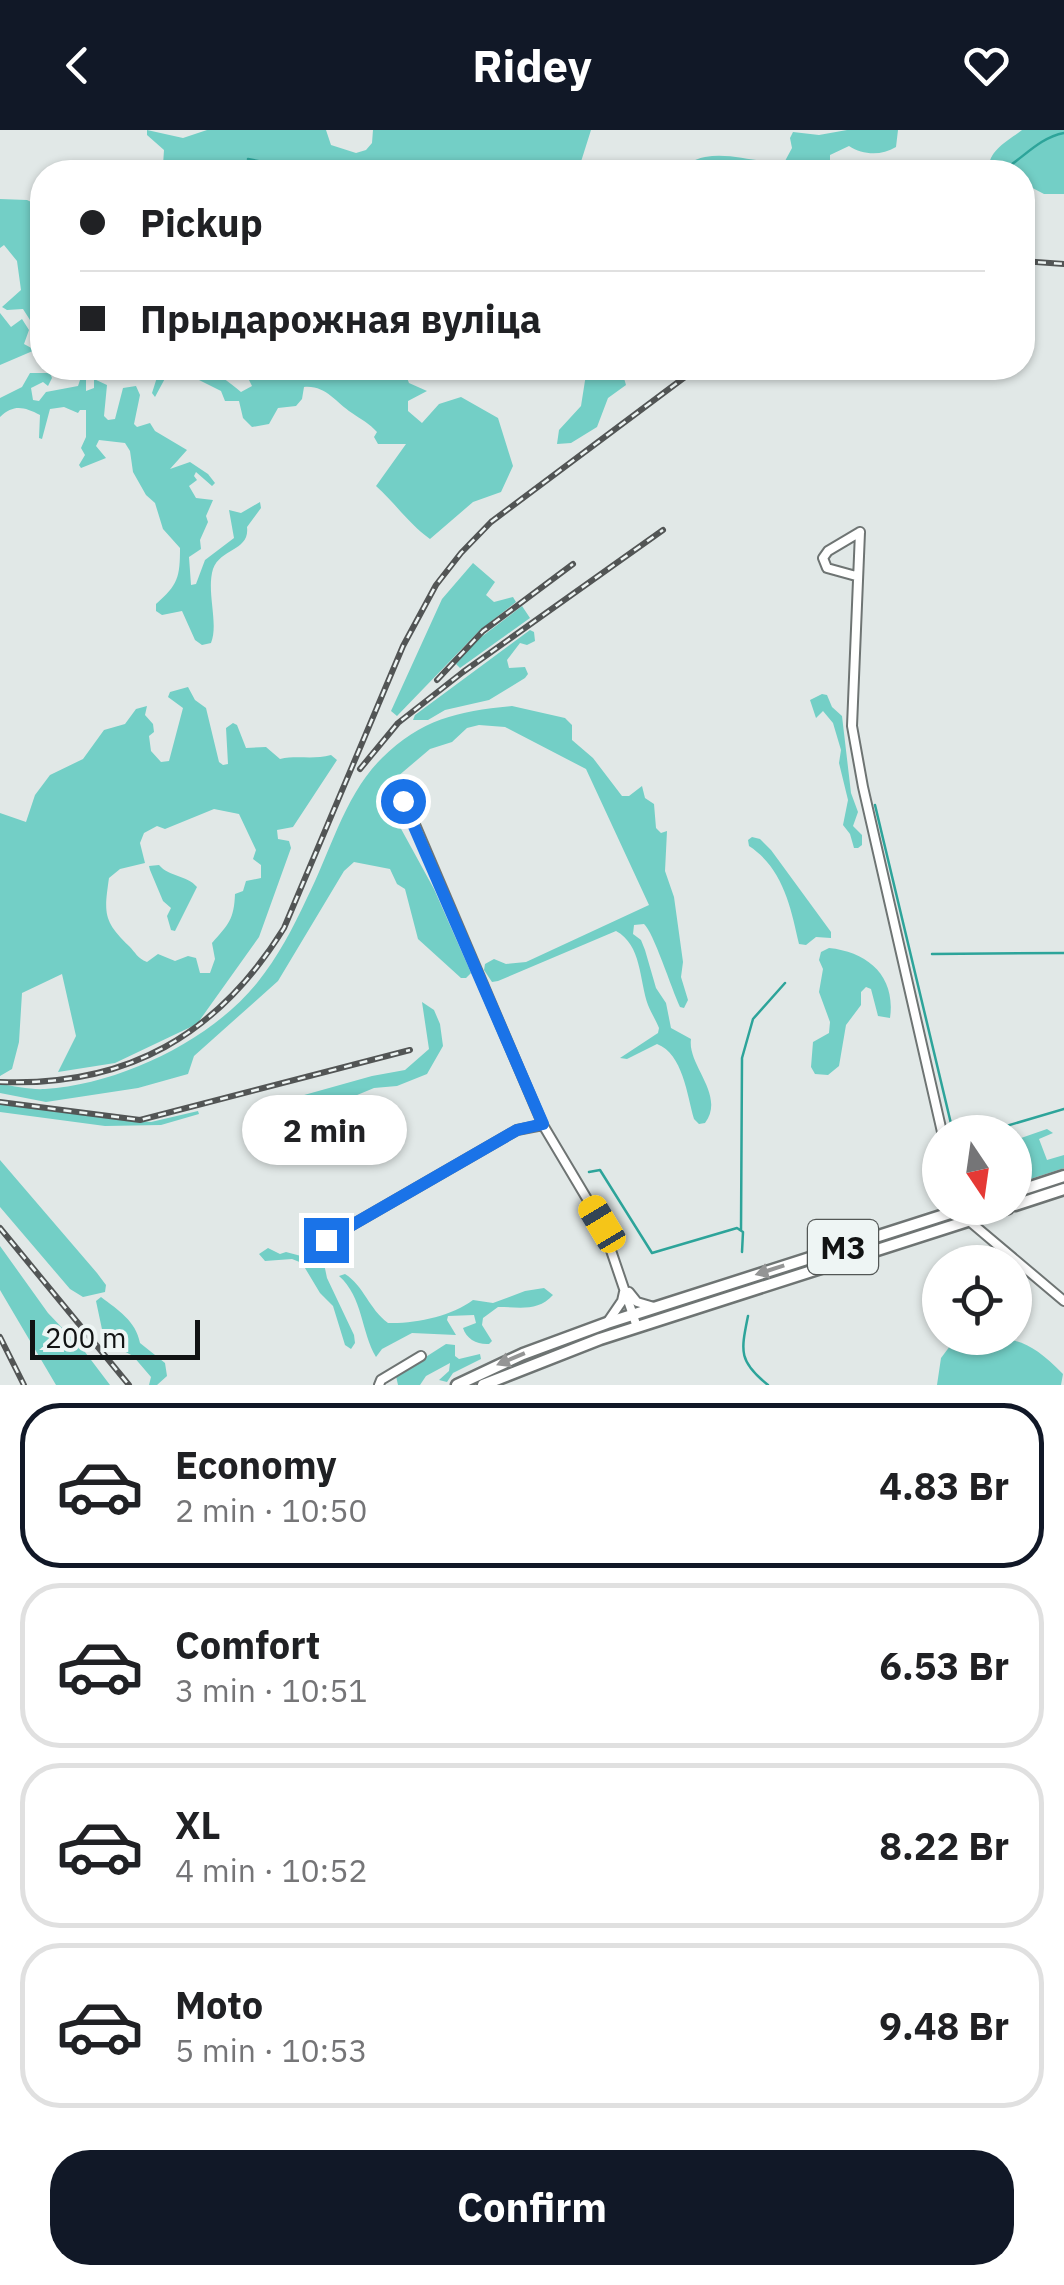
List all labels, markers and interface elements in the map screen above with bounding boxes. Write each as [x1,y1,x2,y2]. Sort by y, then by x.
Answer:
text: Ridey [472,36,592,94]
icon: back [50,38,105,93]
icon: heart [959,38,1014,93]
text: Pickup [140,198,263,247]
text: Прыдарожная вуліца [140,294,541,343]
route start [381,779,426,824]
callout: 2 min [244,1095,408,1165]
text: 2 min [283,1109,366,1151]
north arrow [922,1115,1032,1225]
map controls [922,1115,1032,1355]
car [574,1191,630,1257]
route end [304,1218,349,1263]
road number: М3 [808,1220,878,1274]
button: locate [922,1245,1032,1355]
one-way arrow [754,1263,784,1278]
scale bar [30,1315,200,1360]
text: 200 m [45,1319,126,1356]
one-way arrow [496,1351,526,1367]
text: Economy [175,1440,337,1489]
icon: car [55,1441,145,1531]
text: 4.83 Br [879,1461,1009,1510]
text: 2 min · 10:50 [175,1489,368,1531]
text: Comfort [175,1620,320,1669]
icon: car [55,1621,145,1711]
text: 6.53 Br [879,1641,1009,1690]
text: 3 min · 10:51 [175,1669,368,1711]
text: XL [175,1800,221,1849]
icon: car [55,1801,145,1891]
text: 8.22 Br [879,1821,1009,1870]
text: 4 min · 10:52 [175,1849,368,1891]
text: Moto [175,1980,263,2029]
icon: car [55,1981,145,2071]
text: 9.48 Br [879,2001,1009,2050]
text: 5 min · 10:53 [175,2029,368,2071]
button: Confirm [50,2150,1014,2265]

